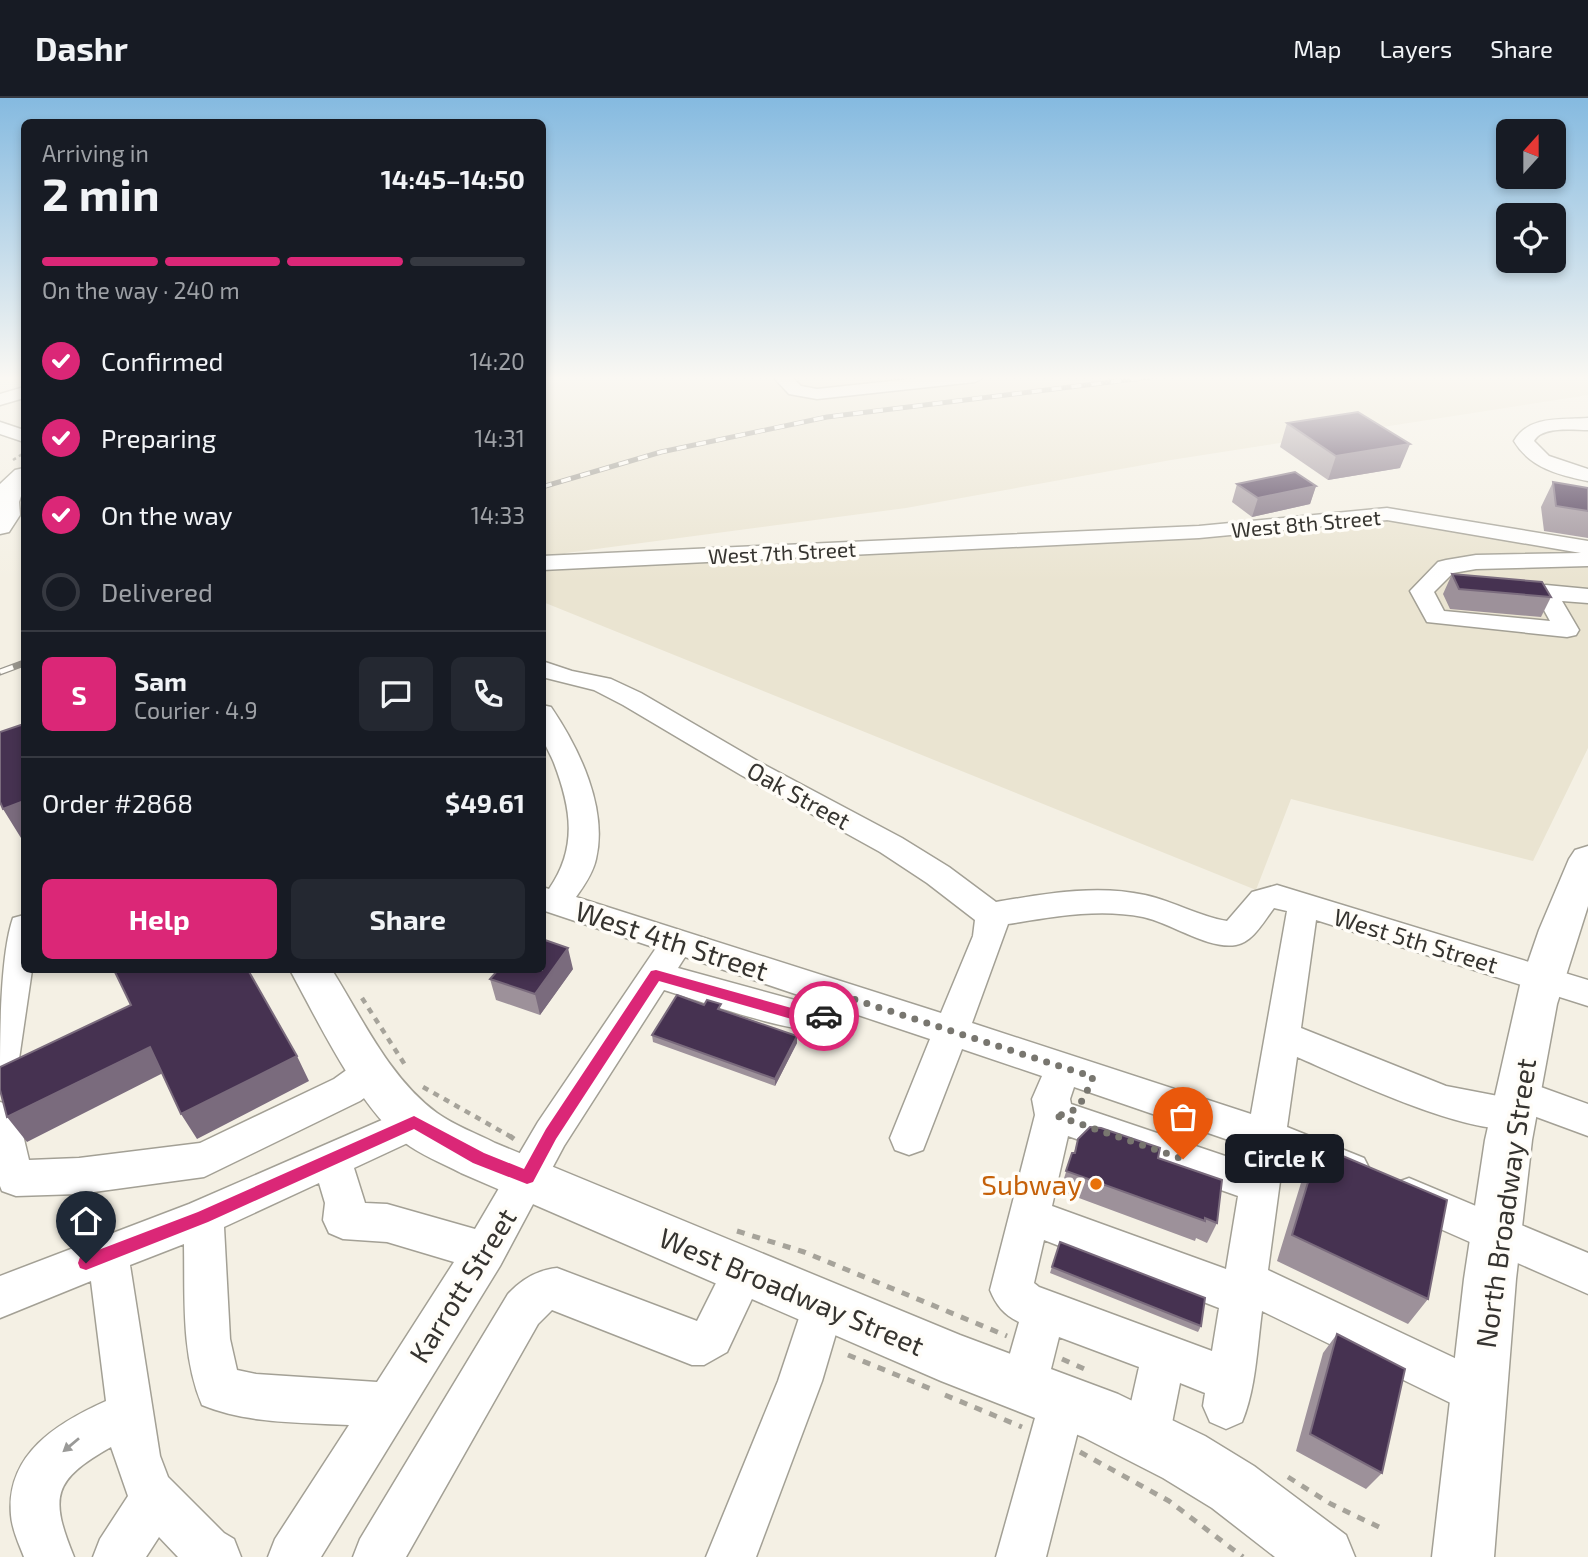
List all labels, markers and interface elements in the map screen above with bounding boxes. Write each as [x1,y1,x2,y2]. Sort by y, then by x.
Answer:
text: Dashr [35,28,128,68]
text: Map [1293,34,1341,63]
text: Layers [1379,34,1452,63]
text: Share [1490,34,1553,63]
north arrow [1496,119,1566,189]
map controls [1496,119,1566,273]
text: Arriving in [42,139,149,167]
text: 14:45–14:50 [381,163,525,194]
text: 2 min [42,165,160,220]
button: locate [1496,203,1566,273]
text: On the way · 240 m [42,276,240,304]
icon: check [42,342,80,380]
text: Confirmed [101,345,224,376]
text: 14:20 [469,347,525,375]
icon: check [42,419,80,457]
text: Preparing [101,422,216,453]
text: 14:31 [474,424,525,452]
icon: check [42,496,80,534]
text: On the way [101,499,232,530]
text: 14:33 [471,501,525,529]
street label: West 8th Street [1230,504,1382,542]
street label: West 7th Street [707,536,857,568]
text: Delivered [101,576,213,607]
button: chat [359,657,433,731]
button: phone [451,657,525,731]
text: Sam [134,665,187,696]
text: S [71,679,87,710]
text: Courier · 4.9 [134,696,258,724]
street label: Oak Street [742,755,856,835]
text: Order #2868 [42,787,193,818]
text: $49.61 [445,787,525,818]
button: Help [42,879,277,959]
button: Share [291,879,525,959]
street label: West 4th Street [571,893,773,987]
street label: West 5th Street [1331,901,1501,979]
courier [789,981,859,1051]
icon: car [805,997,843,1035]
street label: North Broadway Street [1468,1056,1542,1350]
pin [1153,1087,1213,1159]
icon: bag [1164,1098,1202,1136]
callout: Circle K [1225,1134,1344,1184]
text: Circle K [1244,1144,1325,1172]
place label: Subway [981,1167,1082,1201]
marker: Subway [1088,1176,1104,1192]
pin [56,1191,116,1263]
icon: home [67,1202,105,1240]
street label: Karrott Street [401,1202,523,1368]
street label: West Broadway Street [654,1220,930,1362]
one-way arrow [62,1437,80,1452]

